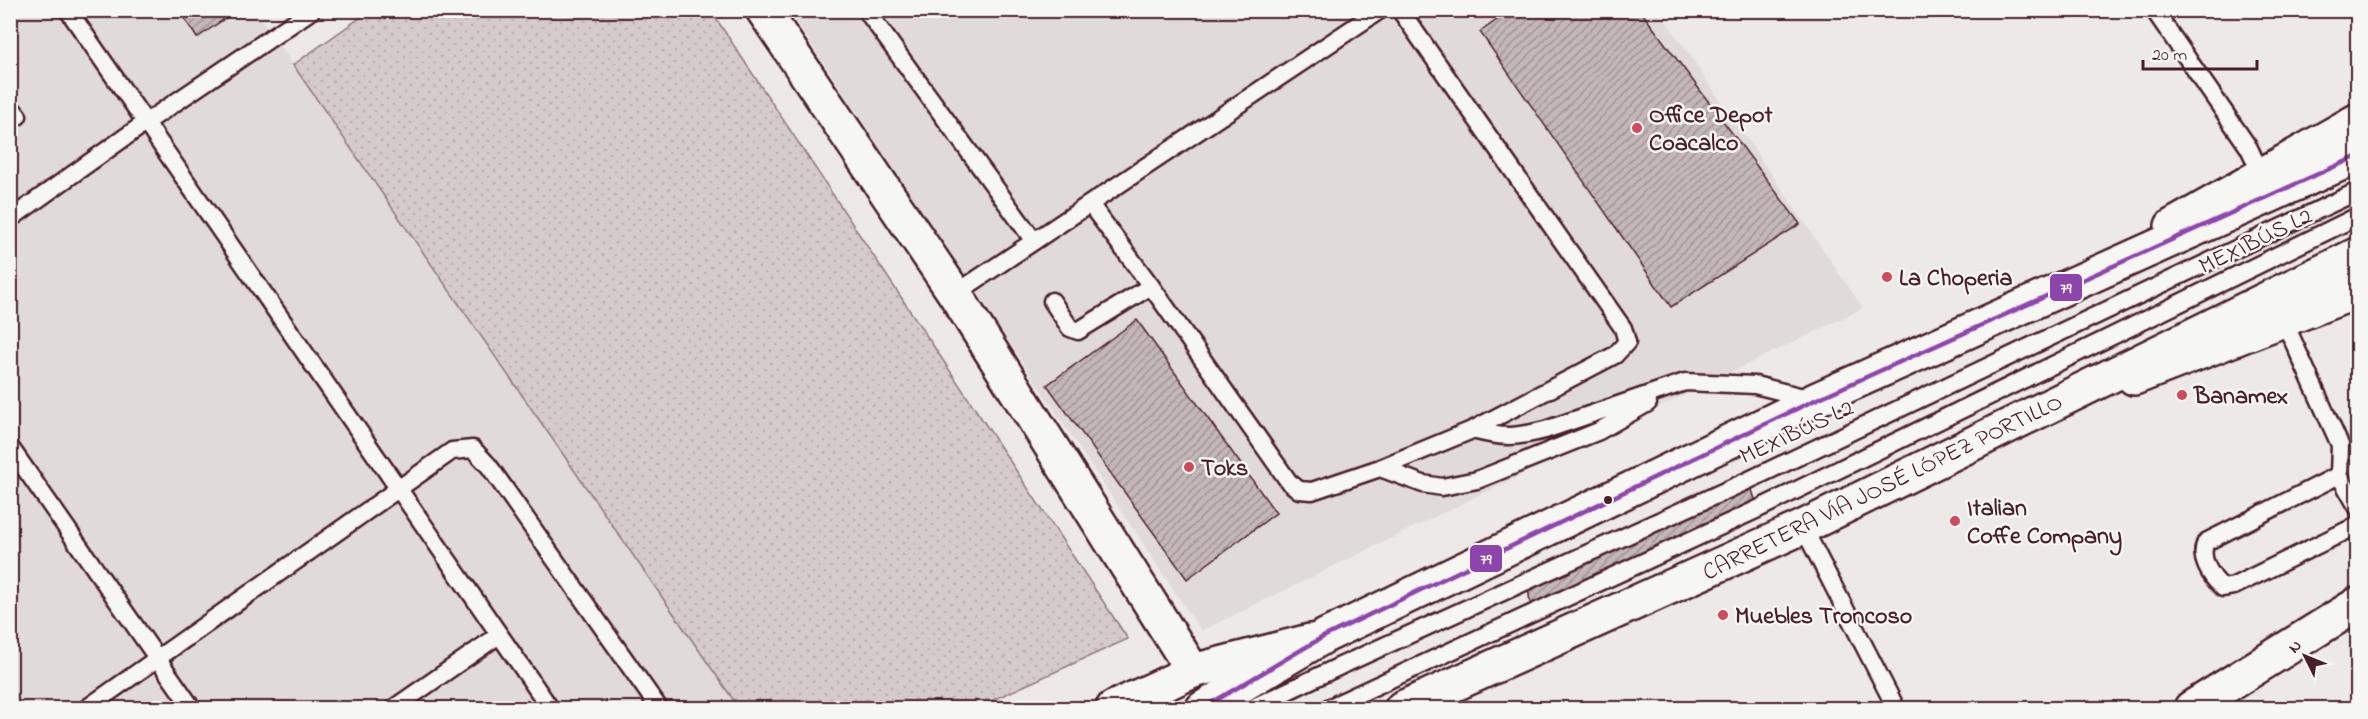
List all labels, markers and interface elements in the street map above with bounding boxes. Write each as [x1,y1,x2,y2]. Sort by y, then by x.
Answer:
scale bar [2143,33,2257,71]
text: 20 m [2152,43,2187,69]
place label: Office Depot Coacalco [1649,99,1774,162]
marker: Office Depot Coacalco [1630,121,1644,135]
street label: MEXIBÚS L2 [2194,200,2319,285]
place label: La Choperia [1899,262,2012,297]
marker: La Choperia [1880,270,1894,284]
line badge: 79 [2049,273,2083,302]
text: 79 [2060,277,2072,301]
place label: Banamex [2193,380,2288,415]
street label: CARRETERA VÍA JOSÉ LÓPEZ PORTILLO [1697,386,2069,591]
marker: Banamex [2175,388,2189,402]
street label: MEXIBÚS L2 [1734,392,1860,475]
place label: Toks [1201,452,1248,487]
marker: Toks [1182,460,1196,474]
place label: Italian Coffe Company [1967,492,2122,556]
unlabelled marker [1602,494,1614,506]
marker: Italian Coffe Company [1948,514,1962,528]
line badge: 79 [1469,544,1503,573]
text: 79 [1480,548,1492,572]
place label: Muebles Troncoso [1735,600,1912,635]
marker: Muebles Troncoso [1716,608,1730,622]
north arrow [2275,626,2335,686]
text: N [2283,635,2308,659]

